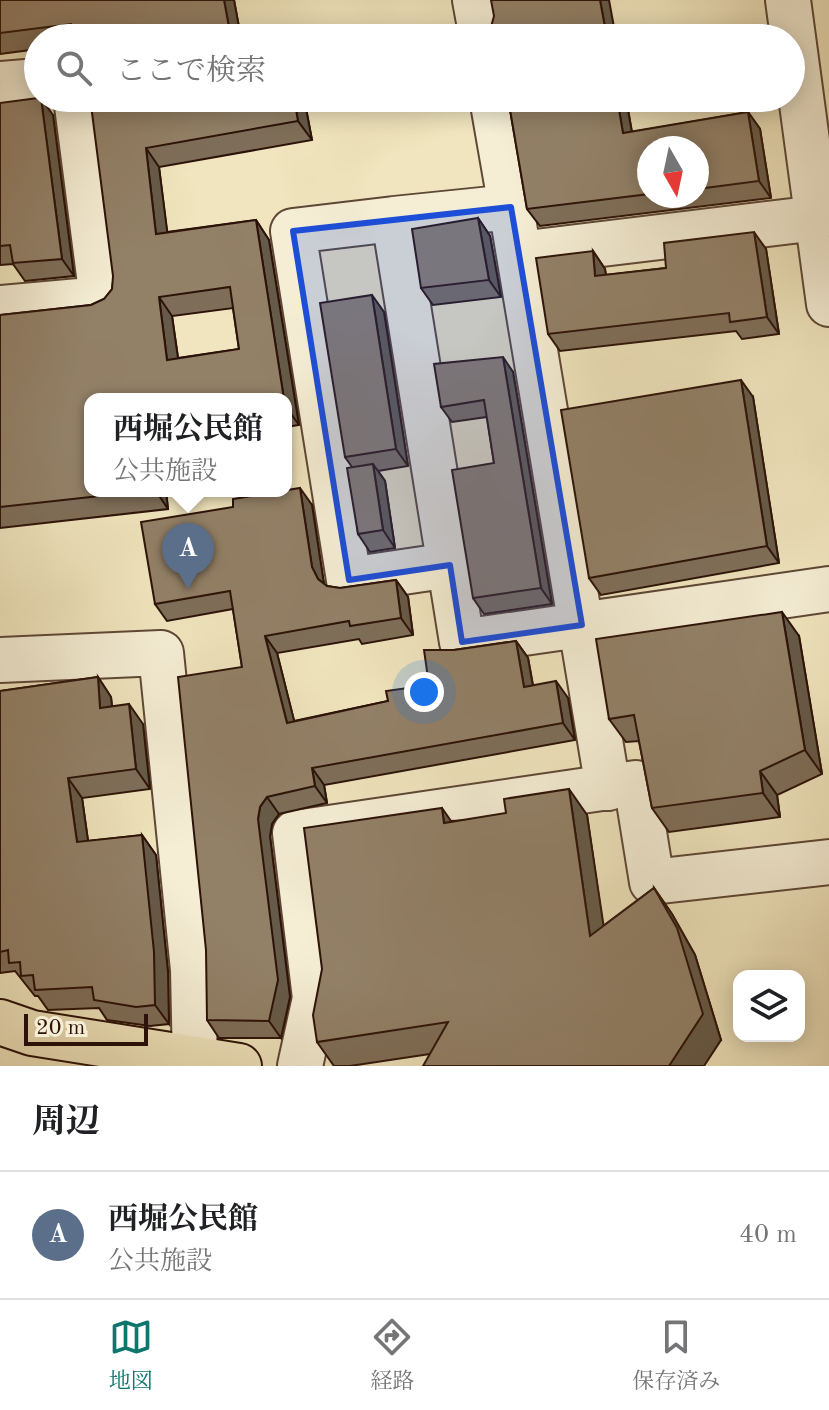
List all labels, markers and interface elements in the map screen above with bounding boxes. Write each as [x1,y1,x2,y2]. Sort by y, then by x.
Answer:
search box [24,24,805,112]
icon: search [52,46,96,90]
text: ここで検索 [116,57,266,87]
north arrow [637,136,709,208]
popup [84,393,292,497]
text: 西堀公民館 [113,415,263,445]
text: 公共施設 [113,459,217,485]
pin: A [162,523,214,589]
your location [404,672,444,712]
map controls [733,970,805,1042]
button: layers [733,970,805,1042]
scale bar [24,1010,148,1046]
text: 20 m [36,1017,85,1039]
text: 周辺 [32,1106,100,1140]
text: 西堀公民館 [108,1205,258,1235]
text: A [48,1222,68,1248]
text: 40 m [739,1222,797,1248]
text: 公共施設 [108,1249,212,1275]
tab: 地図 [109,1315,153,1396]
tab: 経路 [370,1315,414,1396]
tab: 保存済み [632,1315,720,1396]

